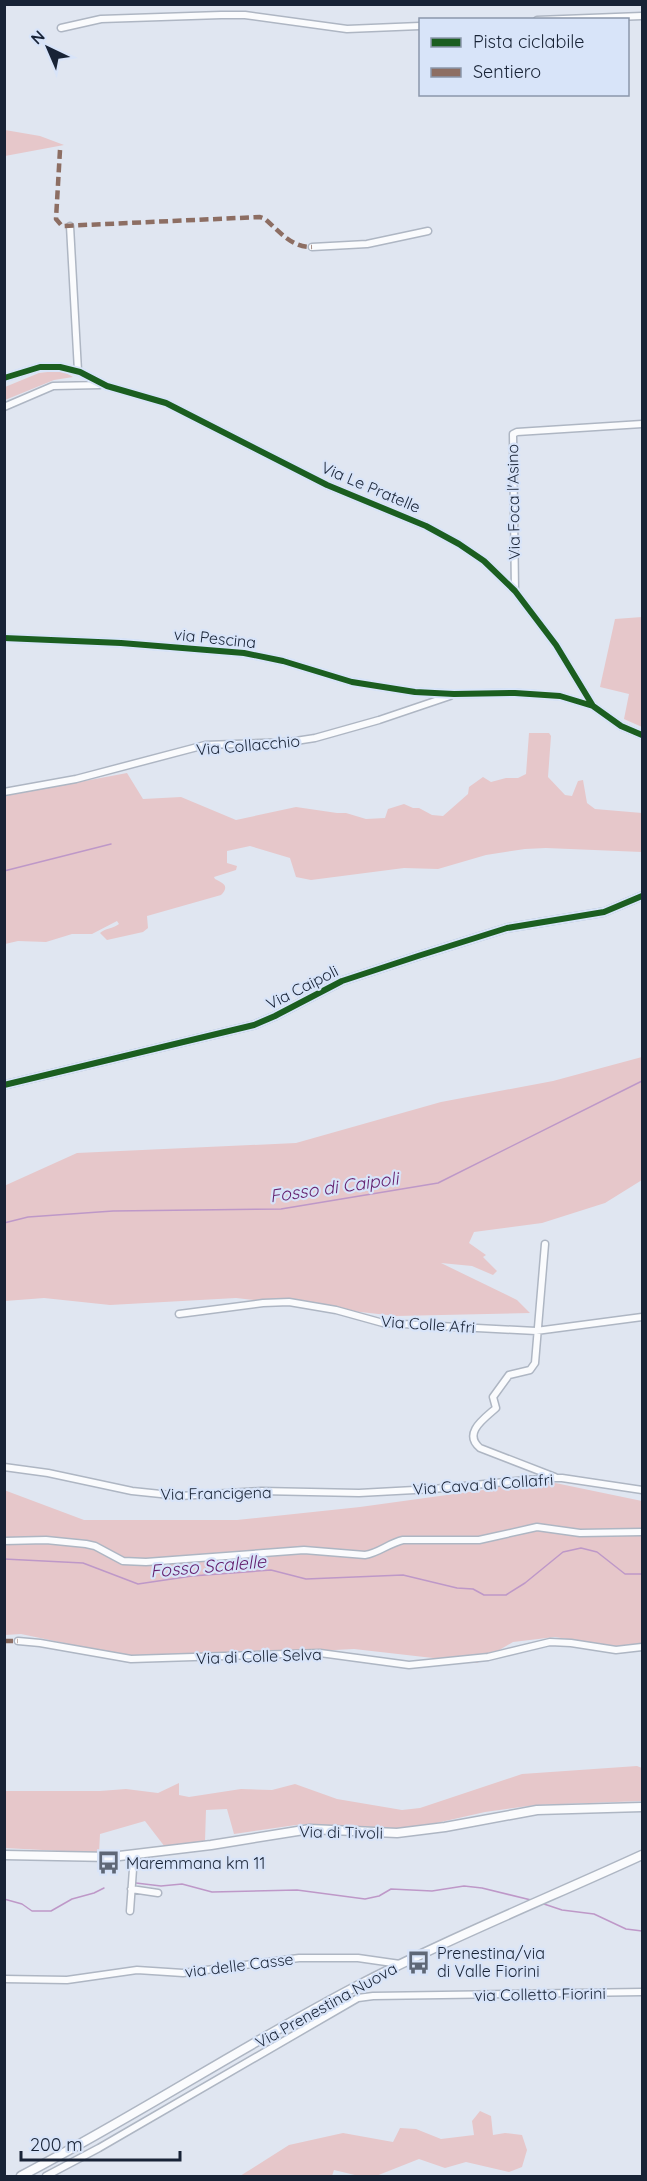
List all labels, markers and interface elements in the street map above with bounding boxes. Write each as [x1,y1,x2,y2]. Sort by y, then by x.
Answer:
north arrow [18,18,78,78]
legend [419,18,629,96]
text: N [26,26,49,48]
text: Pista ciclabile [473,30,584,53]
text: Sentiero [473,60,541,83]
street label: Via Foca l'Asino [502,444,524,560]
street label: Via Le Pratelle [318,457,424,517]
street label: via Pescina [173,624,257,652]
street label: Via Collacchio [195,731,301,759]
street label: Via Caipoli [263,960,341,1014]
water label: Fosso di Caipoli [268,1166,402,1207]
street label: Via Colle Afri [380,1311,476,1337]
street label: Via Cava di Collafri [412,1469,554,1499]
street label: Via Francigena [160,1482,272,1504]
water label: Fosso Scalelle [149,1549,268,1583]
street label: Via di Colle Selva [196,1644,322,1668]
street label: Via di Tivoli [299,1821,383,1843]
bus stop icon: Maremmana km 11 [95,1850,121,1876]
place label: Maremmana km 11 [126,1853,265,1873]
place label: Prenestina/via di Valle Fiorini [437,1943,545,1981]
street label: via delle Casse [183,1948,295,1982]
bus stop icon: Prenestina/via di Valle Fiorini [406,1949,432,1975]
street label: Via Prenestina Nuova [252,1958,400,2052]
street label: via Colletto Fiorini [474,1983,606,2005]
scale bar [21,2124,180,2162]
text: 200 m [30,2133,83,2156]

